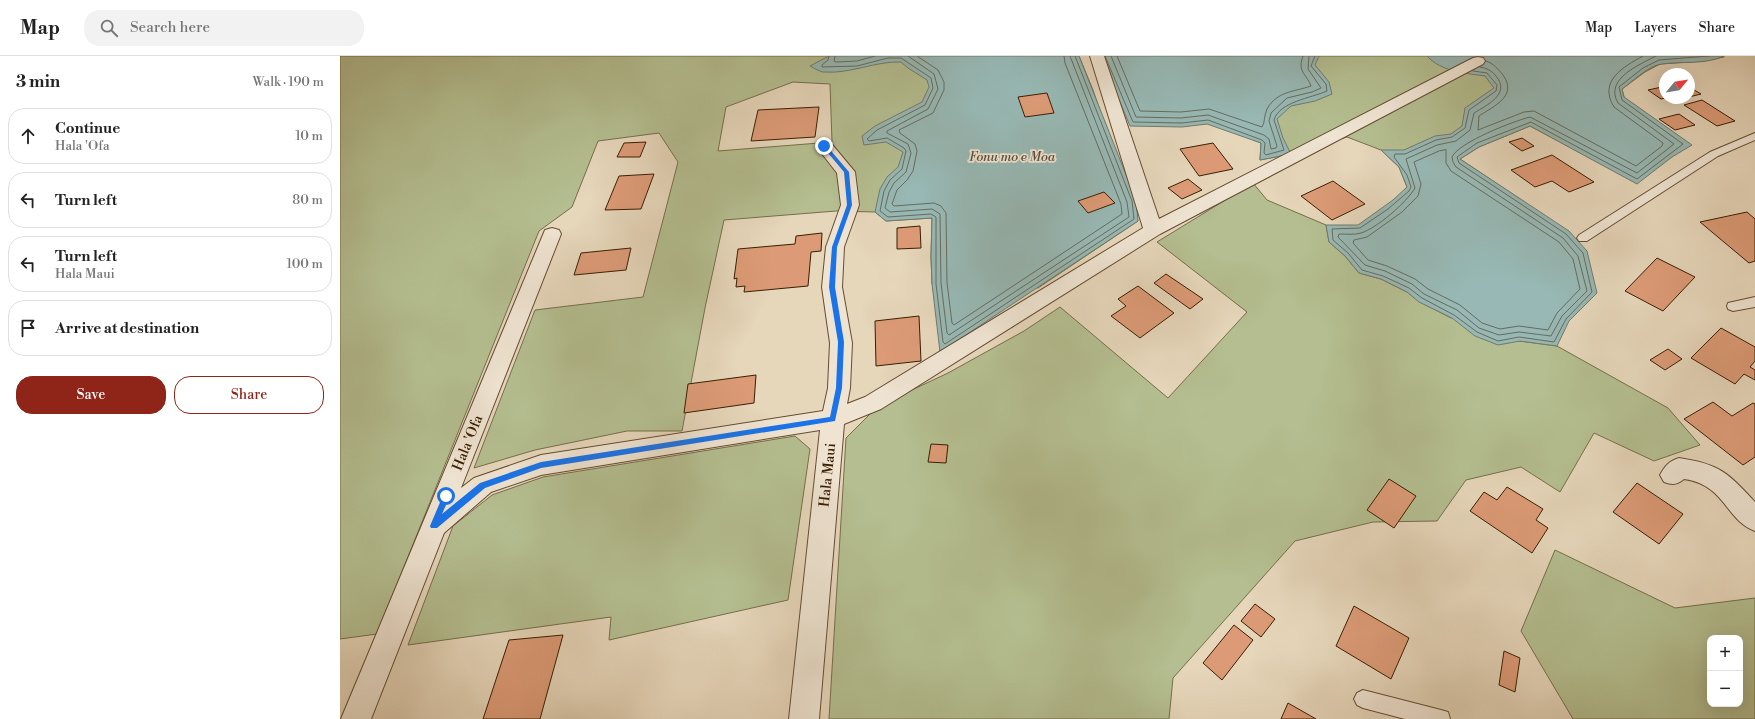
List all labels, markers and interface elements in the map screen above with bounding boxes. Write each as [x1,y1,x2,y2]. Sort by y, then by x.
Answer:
search box [84,10,364,46]
text: Map [20,16,60,40]
icon: search [98,17,120,39]
text: Search here [130,18,210,37]
text: Map [1585,19,1612,37]
text: Layers [1634,19,1677,37]
text: Share [1699,19,1735,37]
north arrow [1659,68,1695,104]
text: 3 min [16,71,60,93]
text: Walk · 190 m [253,74,324,90]
text: Continue [55,119,120,138]
icon: ahead [17,125,39,147]
text: 10 m [295,128,323,144]
route end [815,137,833,155]
text: Hala 'Ofa [55,138,109,154]
water label: Fonu mo e Moa [969,149,1056,165]
icon: left [17,189,39,211]
text: Turn left [55,191,117,210]
text: 80 m [292,192,323,208]
text: Turn left [55,247,117,266]
icon: left [17,253,39,275]
text: 100 m [287,256,323,272]
text: Hala Maui [55,266,115,282]
icon: arrive [17,317,39,339]
text: Arrive at destination [55,319,199,338]
button: Save [16,376,166,414]
button: Share [174,376,324,414]
street label: Hala 'Ofa [449,412,488,474]
street label: Hala Maui [816,442,840,508]
route start [437,487,455,505]
map controls [1707,635,1743,707]
button: + [1707,635,1743,671]
button: − [1707,671,1743,707]

